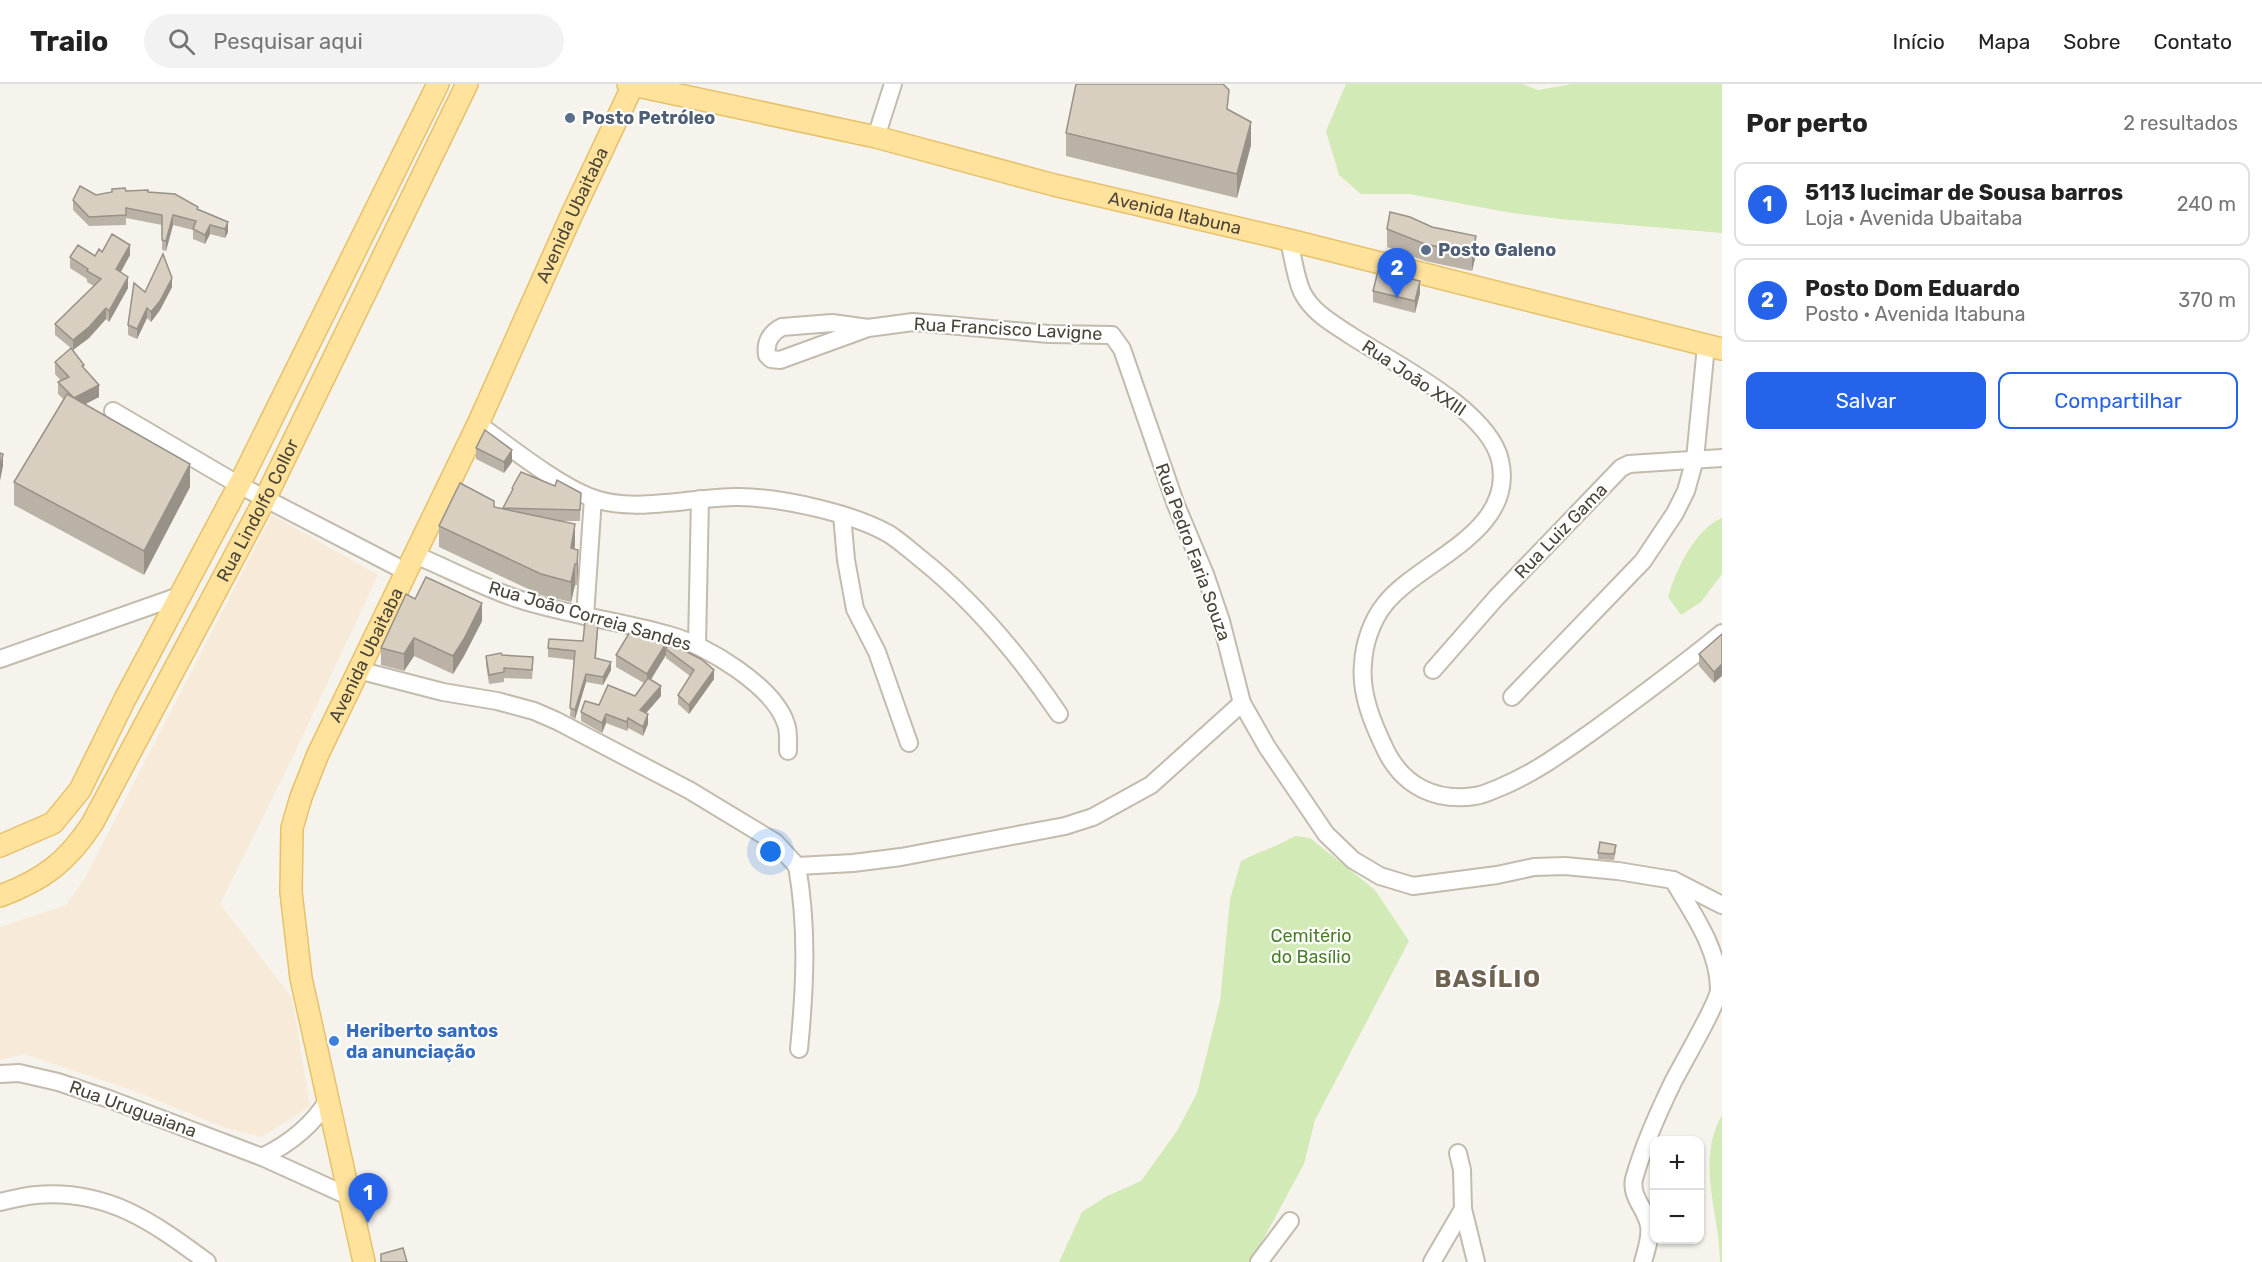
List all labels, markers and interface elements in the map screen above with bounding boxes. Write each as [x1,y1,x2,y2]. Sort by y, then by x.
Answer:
search box [144,14,564,68]
text: Trailo [30,25,108,58]
icon: search [165,25,198,58]
text: Pesquisar aqui [213,28,363,55]
text: Início [1893,29,1945,54]
text: Mapa [1978,29,2030,54]
text: Sobre [2063,29,2120,54]
text: Contato [2153,29,2232,54]
place label: Posto Petróleo [582,107,715,129]
text: Por perto [1746,108,1868,139]
marker: Posto Petróleo [563,111,577,125]
text: 2 resultados [2123,111,2238,135]
street label: Avenida Ubaitaba [532,144,613,286]
text: 5113 lucimar de Sousa barros [1805,179,2123,206]
street label: Avenida Itabuna [1106,187,1243,239]
text: 1 [1763,192,1772,216]
text: 240 m [2177,192,2236,216]
text: Loja · Avenida Ubaitaba [1805,206,2023,230]
place label: Posto Galeno [1438,239,1556,261]
marker: Posto Galeno [1419,243,1433,257]
pin: 2 [1378,248,1416,298]
text: Posto Dom Eduardo [1805,275,2020,302]
text: 2 [1761,288,1774,312]
text: 370 m [2178,288,2236,312]
text: Posto · Avenida Itabuna [1805,302,2025,326]
street label: Rua Francisco Lavigne [913,313,1103,345]
street label: Rua João XXIII [1358,335,1470,421]
button: Salvar [1746,372,1986,429]
button: Compartilhar [1998,372,2238,429]
street label: Rua Lindolfo Collor [212,435,304,586]
street label: Rua Pedro Faria Souza [1151,460,1235,644]
street label: Rua Luiz Gama [1510,479,1612,583]
street label: Rua João Correia Sandes [486,576,694,656]
street label: Avenida Ubaitaba [324,584,408,726]
your location [756,837,785,866]
park label: Cemitério do Basílio [1270,925,1352,968]
district label: BASÍLIO [1435,965,1541,993]
place label: Heriberto santos da anunciação [346,1020,498,1063]
marker: Heriberto santos da anunciação [327,1034,341,1048]
street label: Rua Uruguaiana [66,1076,200,1142]
map controls [1650,1136,1704,1244]
button: + [1650,1136,1704,1190]
pin: 1 [348,1174,388,1223]
button: − [1650,1190,1704,1244]

